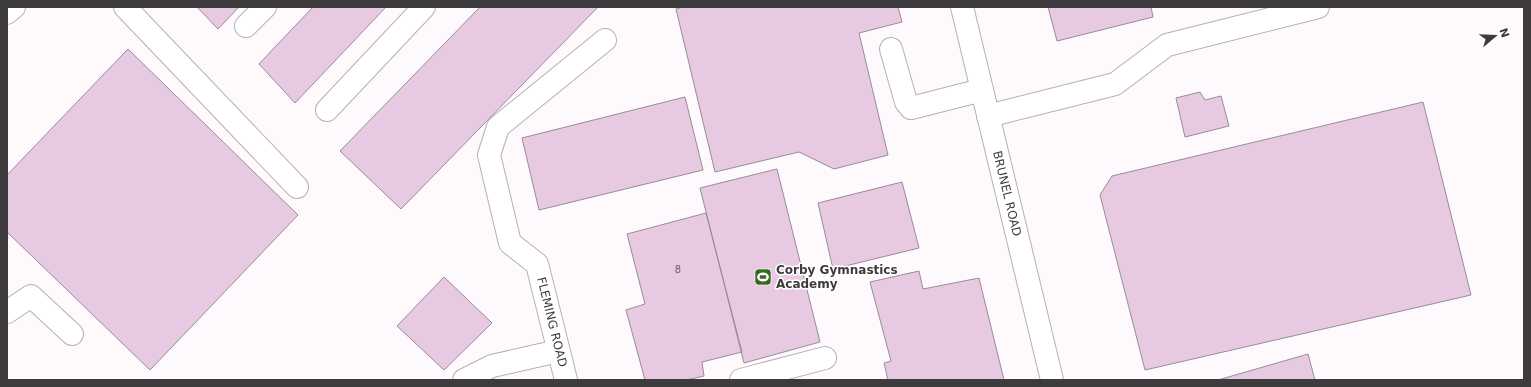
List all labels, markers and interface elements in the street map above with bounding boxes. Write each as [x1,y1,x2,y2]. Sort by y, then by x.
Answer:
north arrow [1475,16,1515,56]
text: N [1496,26,1512,39]
street label: BRUNEL ROAD [990,149,1024,238]
place label: Corby Gymnastics Academy [776,263,898,291]
house number: 8 [675,264,681,275]
sports icon: Corby Gymnastics Academy [753,267,773,287]
street label: FLEMING ROAD [534,276,570,368]

